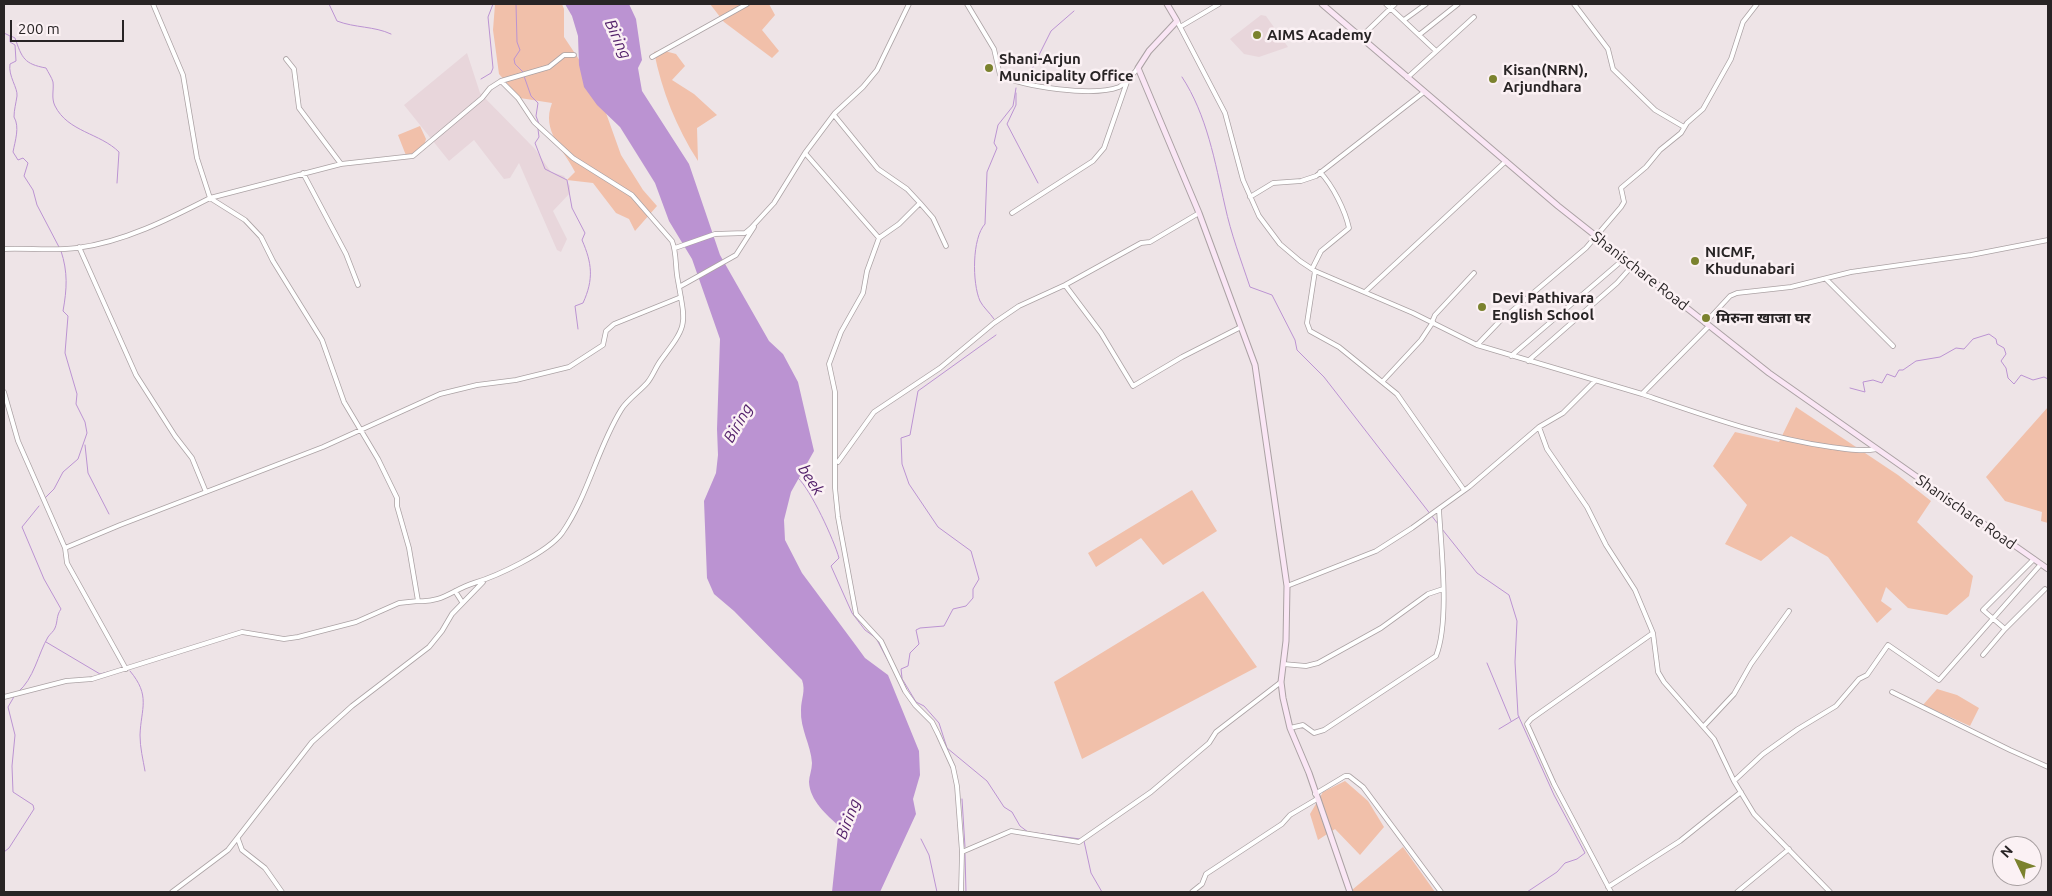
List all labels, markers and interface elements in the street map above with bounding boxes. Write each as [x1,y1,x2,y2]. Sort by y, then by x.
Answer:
scale bar [12,10,126,42]
water label: Biring [601,16,635,62]
text: 200 m [18,20,60,37]
place label: AIMS Academy [1267,26,1372,44]
marker: AIMS Academy [1251,29,1263,41]
place label: Shani-Arjun Municipality Office [999,50,1134,85]
place label: Kisan(NRN), Arjundhara [1503,61,1588,96]
marker: Shani-Arjun Municipality Office [983,62,995,74]
marker: Kisan(NRN), Arjundhara [1487,73,1499,85]
street label: Shanischare Road [1588,228,1692,314]
place label: NICMF, Khudunabari [1705,243,1795,278]
marker: NICMF, Khudunabari [1689,255,1701,267]
place label: Devi Pathivara English School [1492,289,1594,324]
marker: Devi Pathivara English School [1476,301,1488,313]
place label: मिरुना खाजा घर [1716,309,1811,327]
marker: मिरुना खाजा घर [1700,312,1712,324]
water label: Biring [719,400,757,446]
water label: beek [794,461,828,499]
street label: Shanischare Road [1912,471,2020,553]
water label: Biring [832,796,864,842]
north arrow [1992,836,2042,886]
text: N [1997,842,2016,861]

